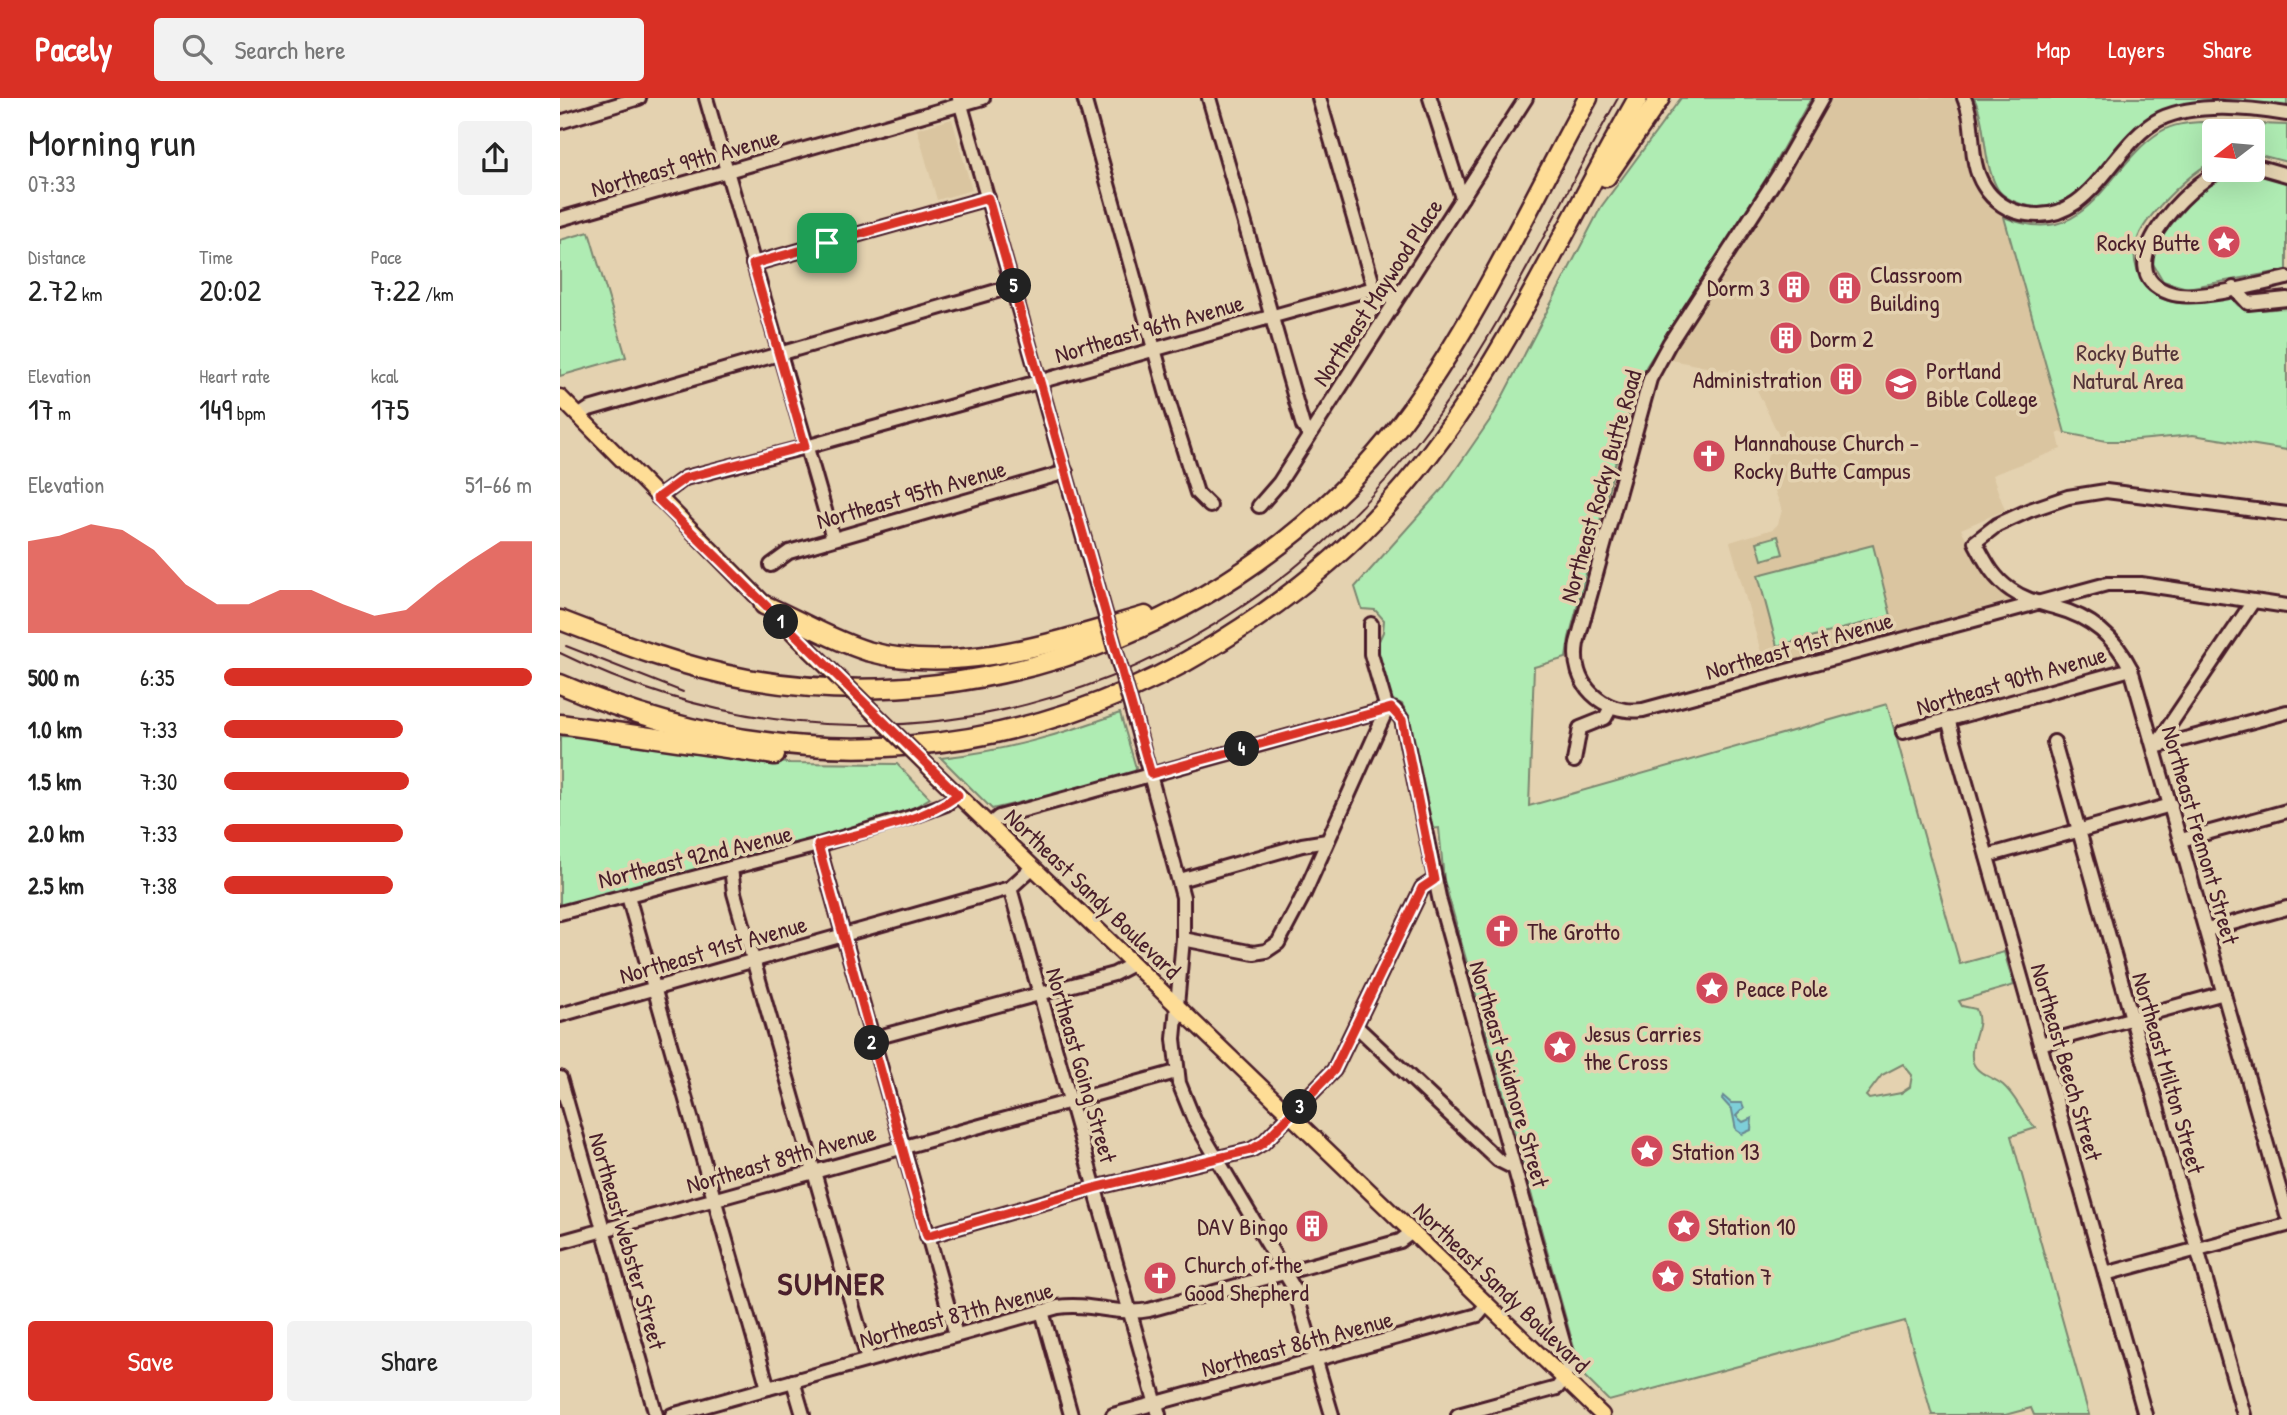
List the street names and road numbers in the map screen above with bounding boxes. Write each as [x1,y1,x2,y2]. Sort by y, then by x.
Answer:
street label: Northeast 99th Avenue [587,120,783,204]
street label: Northeast Maywood Place [1304,192,1450,392]
street label: Northeast 96th Avenue [1051,286,1248,370]
street label: Northeast Rocky Butte Road [1552,366,1648,606]
street label: Northeast 95th Avenue [813,452,1010,536]
street label: Northeast 91st Avenue [1702,603,1897,687]
street label: Northeast 90th Avenue [1912,637,2110,722]
street label: Northeast Fremont Street [2154,722,2248,949]
street label: Northeast Sandy Boulevard [998,800,1188,986]
street label: Northeast 92nd Avenue [595,816,796,896]
street label: Northeast 91st Avenue [616,907,811,991]
street label: Northeast Skidmore Street [1462,957,1558,1192]
street label: Northeast Beech Street [2023,960,2111,1165]
street label: Northeast Going Street [1039,964,1125,1167]
street label: Northeast Milton Street [2125,969,2213,1178]
street label: Northeast 89th Avenue [682,1115,880,1200]
street label: Northeast Webster Street [582,1129,674,1354]
street label: Northeast Sandy Boulevard [1407,1194,1597,1380]
street label: Northeast 87th Avenue [856,1273,1057,1355]
street label: Northeast 86th Avenue [1198,1302,1397,1384]

